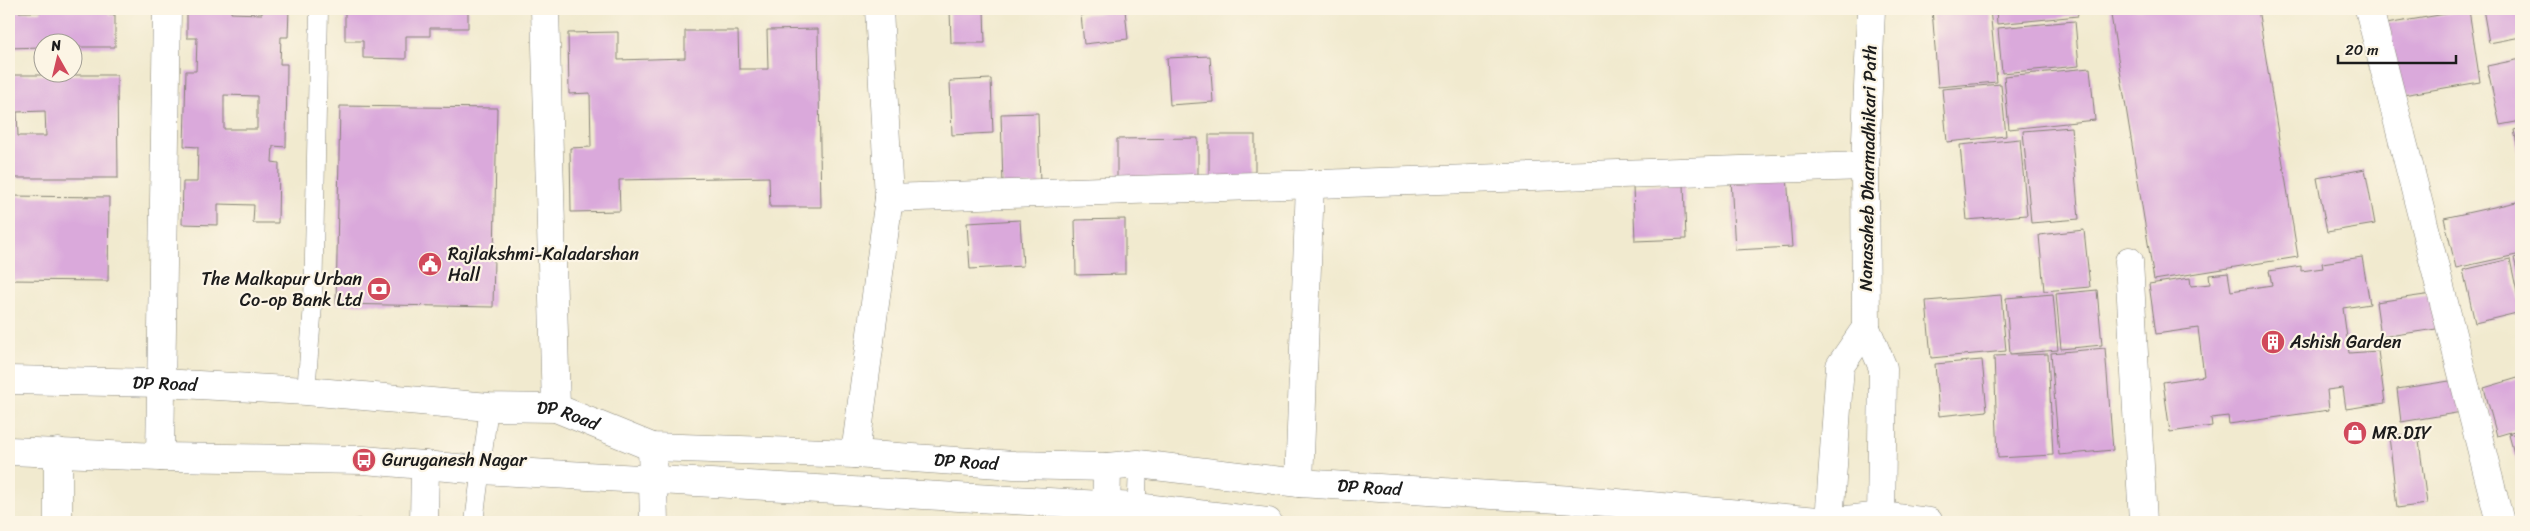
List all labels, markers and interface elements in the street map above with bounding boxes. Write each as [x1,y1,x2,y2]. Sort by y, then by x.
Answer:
north arrow [32,32,82,82]
scale bar [2338,32,2455,64]
text: N [49,33,63,59]
text: 20 m [2345,37,2379,63]
street label: Nanasaheb Dharmadhikari Path [1850,45,1886,291]
place label: Rajlakshmi-Kaladarshan Hall [448,238,639,291]
public building icon: Rajlakshmi-Kaladarshan Hall [417,251,443,277]
place label: The Malkapur Urban Co-op Bank Ltd [201,263,364,316]
bank icon: The Malkapur Urban Co-op Bank Ltd [366,276,392,302]
place label: Ashish Garden [2289,326,2402,358]
building icon: Ashish Garden [2260,329,2286,355]
street label: DP Road [132,366,200,401]
street label: DP Road [537,392,605,440]
place label: MR.DIY [2372,417,2432,449]
shop icon: MR.DIY [2342,420,2368,446]
street label: DP Road [933,443,1001,480]
place label: Guruganesh Nagar [382,444,528,476]
bus stop icon: Guruganesh Nagar [351,447,377,473]
street label: DP Road [1336,469,1404,505]

